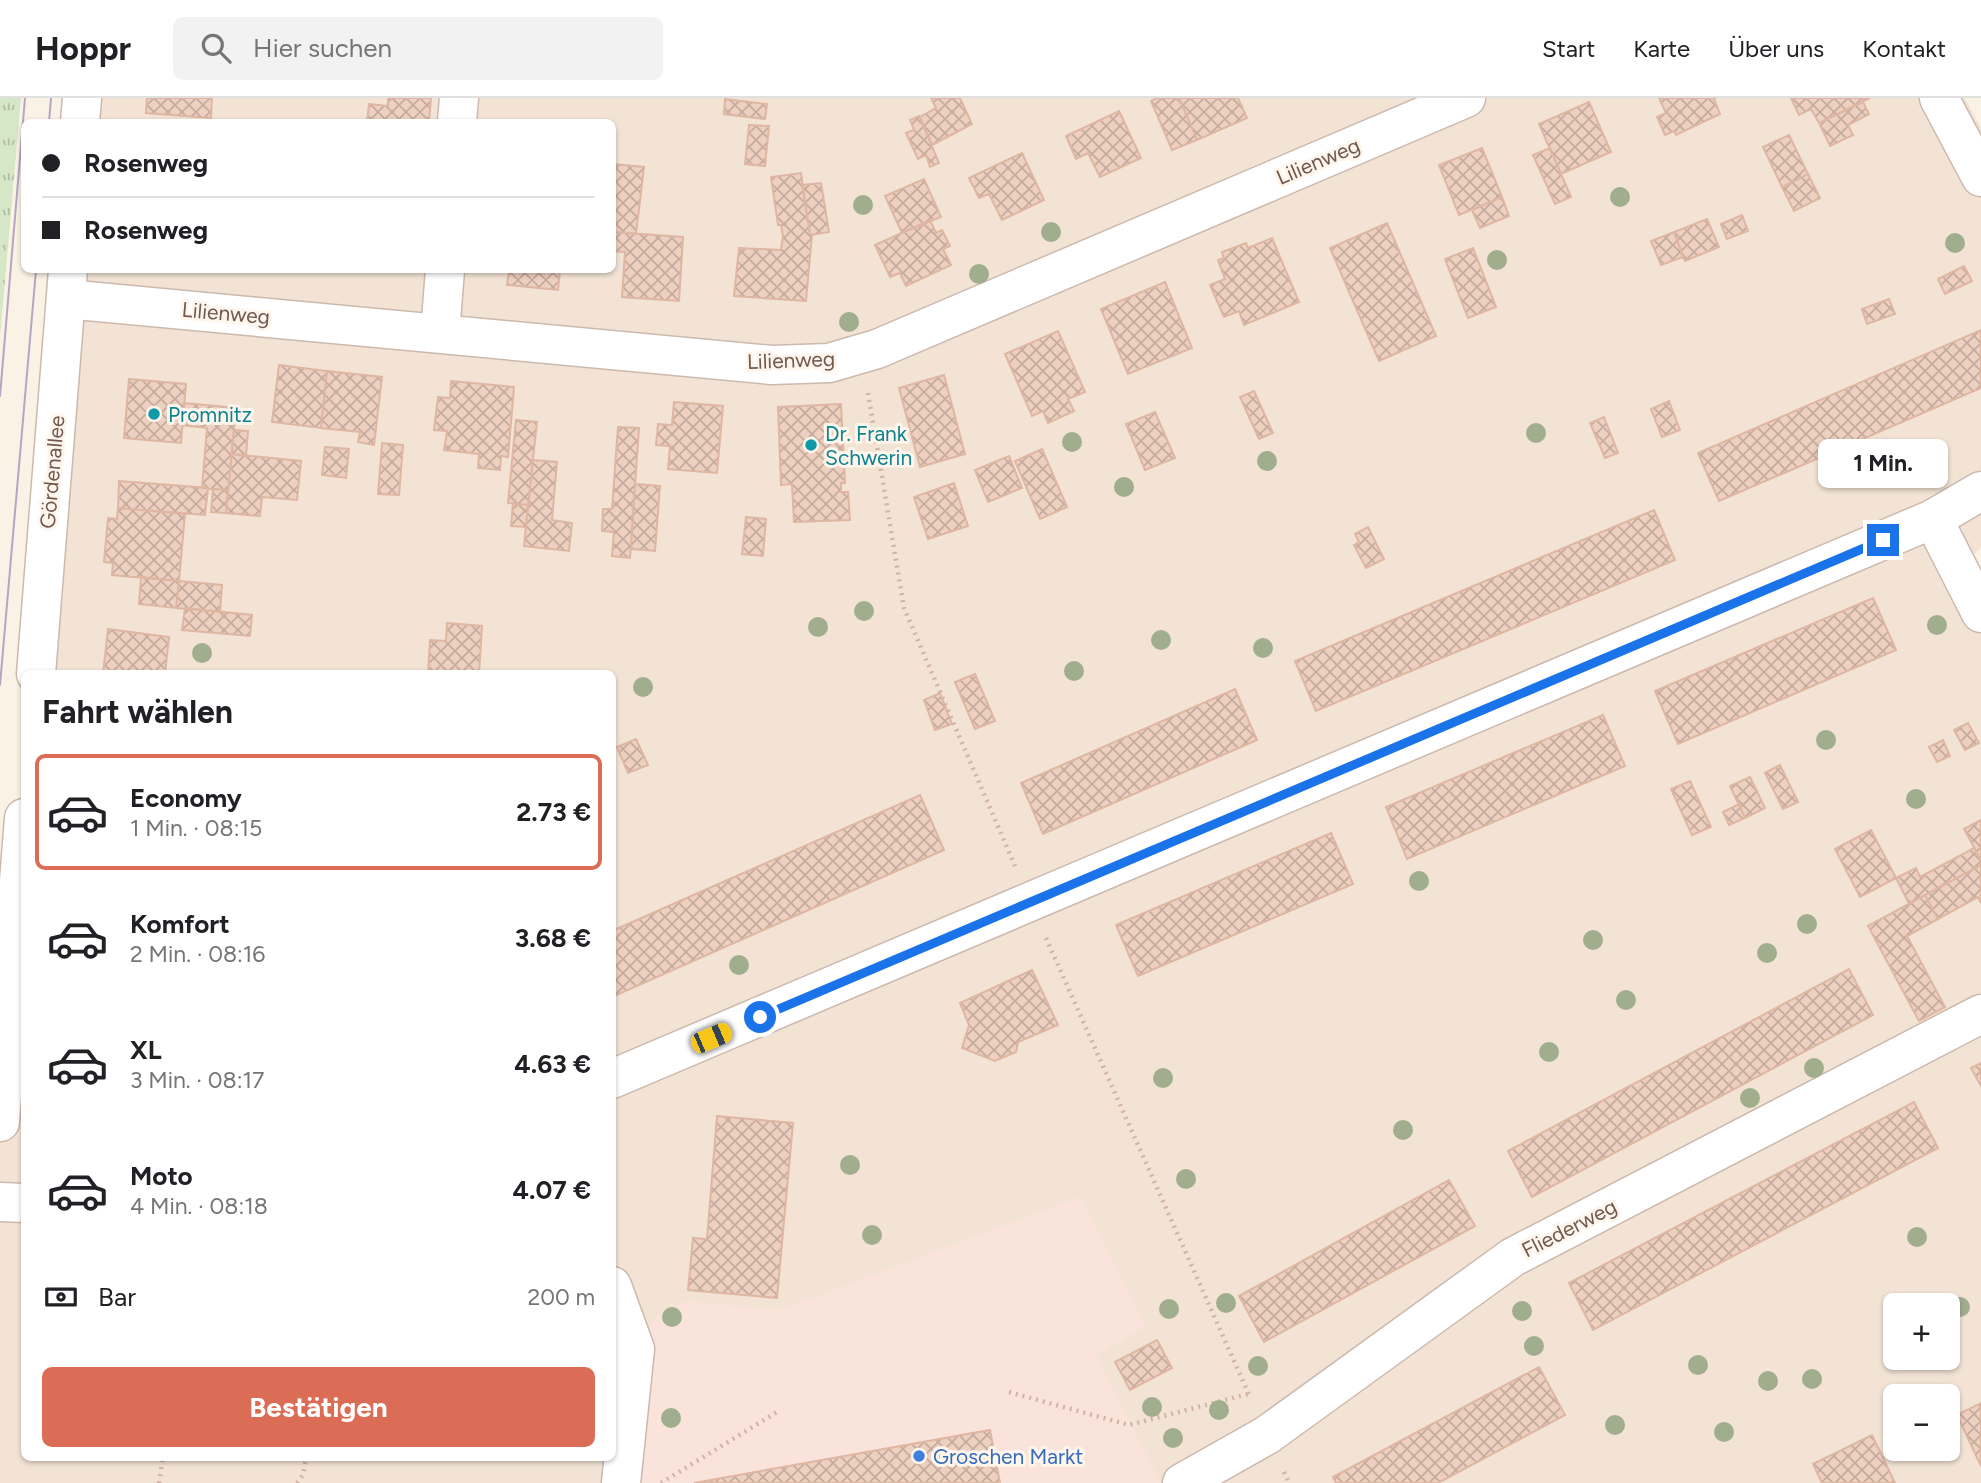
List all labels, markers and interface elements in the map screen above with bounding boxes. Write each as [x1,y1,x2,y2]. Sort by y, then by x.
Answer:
search box [173,17,663,80]
text: Hoppr [35,29,131,68]
icon: search [197,29,235,67]
text: Hier suchen [253,32,392,64]
text: Start [1542,34,1595,63]
text: Karte [1633,34,1690,63]
text: Über uns [1728,34,1824,63]
text: Kontakt [1862,34,1946,63]
street label: Lilienweg [1272,132,1364,190]
text: Rosenweg [84,147,208,179]
text: Rosenweg [84,214,208,246]
street label: Lilienweg [181,297,271,329]
street label: Lilienweg [746,346,836,374]
place label: Promnitz [168,402,252,427]
marker: Promnitz [146,406,162,422]
street label: Gördenallee [35,414,69,530]
place label: Dr. Frank Schwerin [825,421,912,470]
marker: Dr. Frank Schwerin [803,437,819,453]
callout: 1 Min. [1818,438,1948,488]
text: 1 Min. [1853,449,1913,477]
route end [1867,524,1899,556]
text: Fahrt wählen [42,693,233,731]
icon: car [46,781,109,844]
text: Economy [130,782,242,814]
text: 2.73 € [516,796,591,828]
text: 1 Min. · 08:15 [130,814,262,842]
icon: car [46,907,109,970]
text: Komfort [130,908,230,940]
text: 3.68 € [515,922,591,954]
text: 2 Min. · 08:16 [130,940,265,968]
route start [744,1001,776,1033]
car [688,1020,735,1056]
icon: car [46,1033,109,1096]
text: XL [130,1034,162,1066]
text: 4.63 € [514,1048,591,1080]
text: 3 Min. · 08:17 [130,1066,264,1094]
icon: car [46,1159,109,1222]
text: Moto [130,1160,193,1192]
text: 4.07 € [513,1174,591,1206]
text: 4 Min. · 08:18 [130,1192,268,1220]
street label: Fliederweg [1517,1193,1621,1263]
icon: cash [42,1278,80,1316]
text: Bar [98,1281,136,1313]
text: 200 m [527,1283,595,1311]
map controls [1883,1293,1960,1461]
button: + [1883,1293,1960,1370]
button: Bestätigen [42,1367,595,1447]
button: − [1883,1384,1960,1461]
place label: Groschen Markt [933,1444,1083,1469]
marker: Groschen Markt [911,1448,927,1464]

